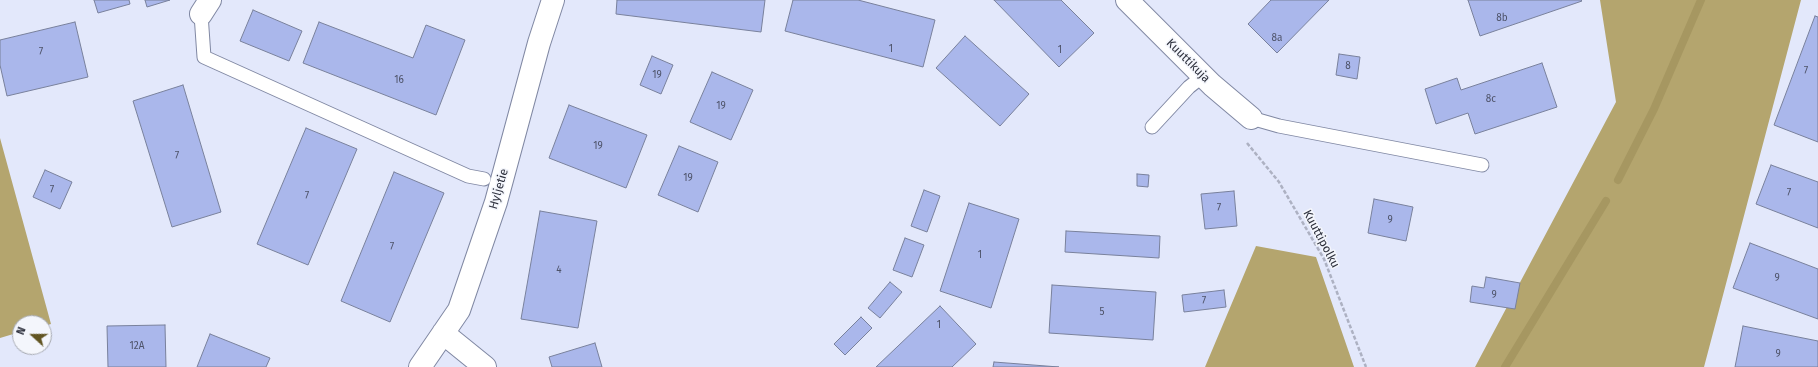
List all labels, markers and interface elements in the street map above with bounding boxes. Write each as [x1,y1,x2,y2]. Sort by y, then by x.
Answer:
house number: 8b [1496,12,1508,24]
house number: 8a [1272,32,1282,44]
street label: Kuuttikuja [1163,36,1213,86]
house number: 1 [889,43,893,55]
house number: 1 [1058,44,1062,56]
house number: 7 [39,46,43,58]
house number: 8 [1345,60,1351,72]
house number: 7 [1804,65,1808,77]
house number: 19 [652,69,662,81]
house number: 16 [394,74,404,86]
house number: 8c [1486,93,1496,105]
house number: 19 [716,100,726,112]
house number: 19 [593,140,603,152]
house number: 7 [175,150,179,162]
street label: Hyljetie [486,167,512,211]
house number: 19 [683,172,693,184]
house number: 7 [50,184,54,196]
house number: 7 [1787,187,1791,199]
house number: 7 [305,190,309,202]
house number: 7 [1217,202,1221,214]
street label: Kuuttipolku [1300,208,1342,270]
house number: 9 [1387,214,1393,226]
house number: 7 [390,241,394,253]
house number: 1 [978,249,982,261]
house number: 4 [556,264,562,276]
house number: 9 [1774,272,1780,284]
house number: 9 [1491,289,1497,301]
house number: 7 [1202,295,1206,307]
house number: 5 [1099,306,1105,318]
north arrow [12,315,52,355]
house number: 1 [937,319,941,331]
text: N [14,325,29,337]
house number: 12A [129,340,145,352]
house number: 9 [1775,348,1781,360]

